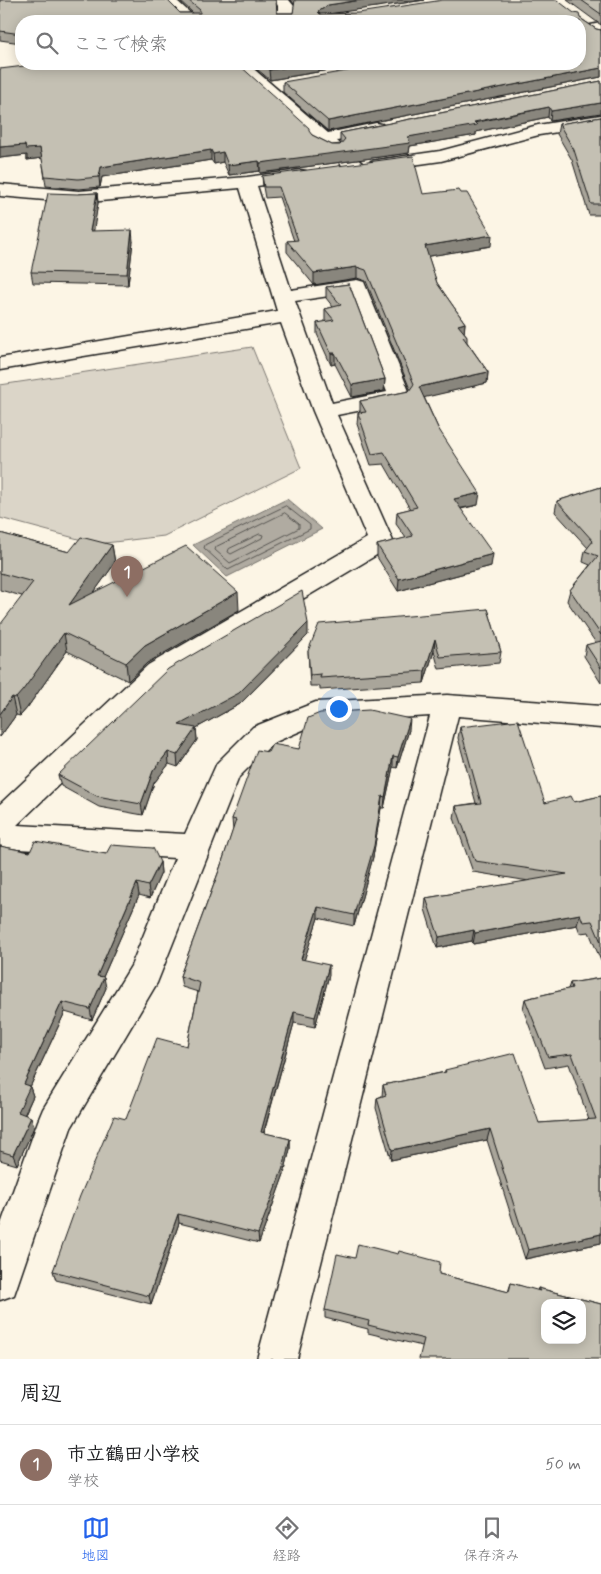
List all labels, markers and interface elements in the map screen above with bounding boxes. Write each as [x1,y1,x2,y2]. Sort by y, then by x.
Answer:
search box [15,15,586,70]
icon: search [33,29,61,57]
text: ここで検索 [73,32,168,57]
pin: 1 [111,556,143,597]
your location [326,696,352,722]
map controls [541,1299,586,1344]
button: layers [541,1299,586,1344]
text: 周辺 [20,1380,62,1408]
text: 市立鶴田小学校 [67,1442,200,1467]
text: 1 [32,1454,40,1475]
text: 50 m [545,1454,581,1475]
text: 学校 [67,1471,99,1492]
tab: 地図 [82,1514,110,1565]
tab: 経路 [273,1514,301,1565]
tab: 保存済み [464,1514,520,1565]

